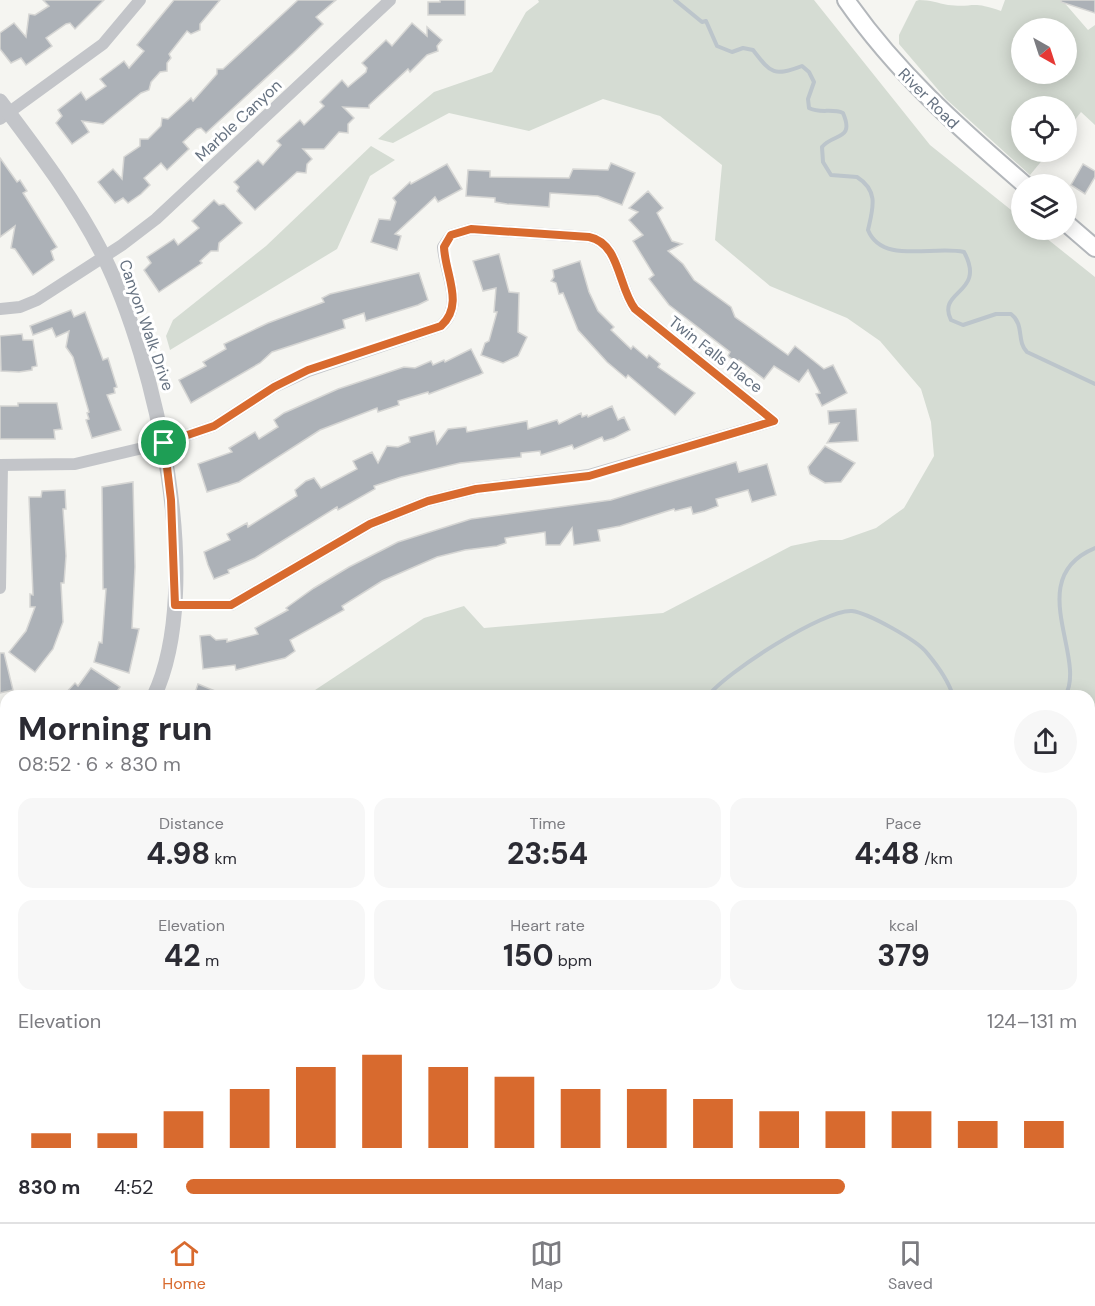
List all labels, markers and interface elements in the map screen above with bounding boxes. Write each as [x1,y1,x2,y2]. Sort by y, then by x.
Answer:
north arrow [1011,18,1077,84]
map controls [1011,18,1077,240]
street label: River Road [894,63,964,133]
street label: Marble Canyon [191,75,286,166]
button: locate [1011,96,1077,162]
button: layers [1011,174,1077,240]
street label: Canyon Walk Drive [114,257,179,394]
street label: Twin Falls Place [664,311,767,398]
pin [138,417,189,468]
icon: arrive [147,426,180,459]
text: Morning run [18,707,212,750]
button: share [1014,710,1077,773]
text: 08:52 · 6 × 830 m [18,751,181,777]
text: Distance [159,813,224,834]
text: Time [529,813,566,834]
text: Pace [886,813,921,834]
text: 4.98 [146,834,210,873]
text: 23:54 [507,834,588,873]
text: 4:48 [854,834,920,873]
text: km [210,848,237,869]
text: /km [920,848,953,869]
text: Elevation [158,915,225,936]
text: Heart rate [510,915,585,936]
text: kcal [889,915,918,936]
text: 42 [164,936,201,975]
text: 150 [503,936,554,975]
text: 379 [877,936,930,975]
text: m [201,950,219,971]
text: bpm [554,950,592,971]
text: Elevation [18,1008,101,1034]
text: 124–131 m [987,1008,1077,1034]
text: 830 m [18,1174,80,1200]
text: 4:52 [114,1174,154,1200]
tab: Home [162,1237,206,1294]
tab: Map [530,1237,563,1294]
tab: Saved [888,1237,933,1294]

